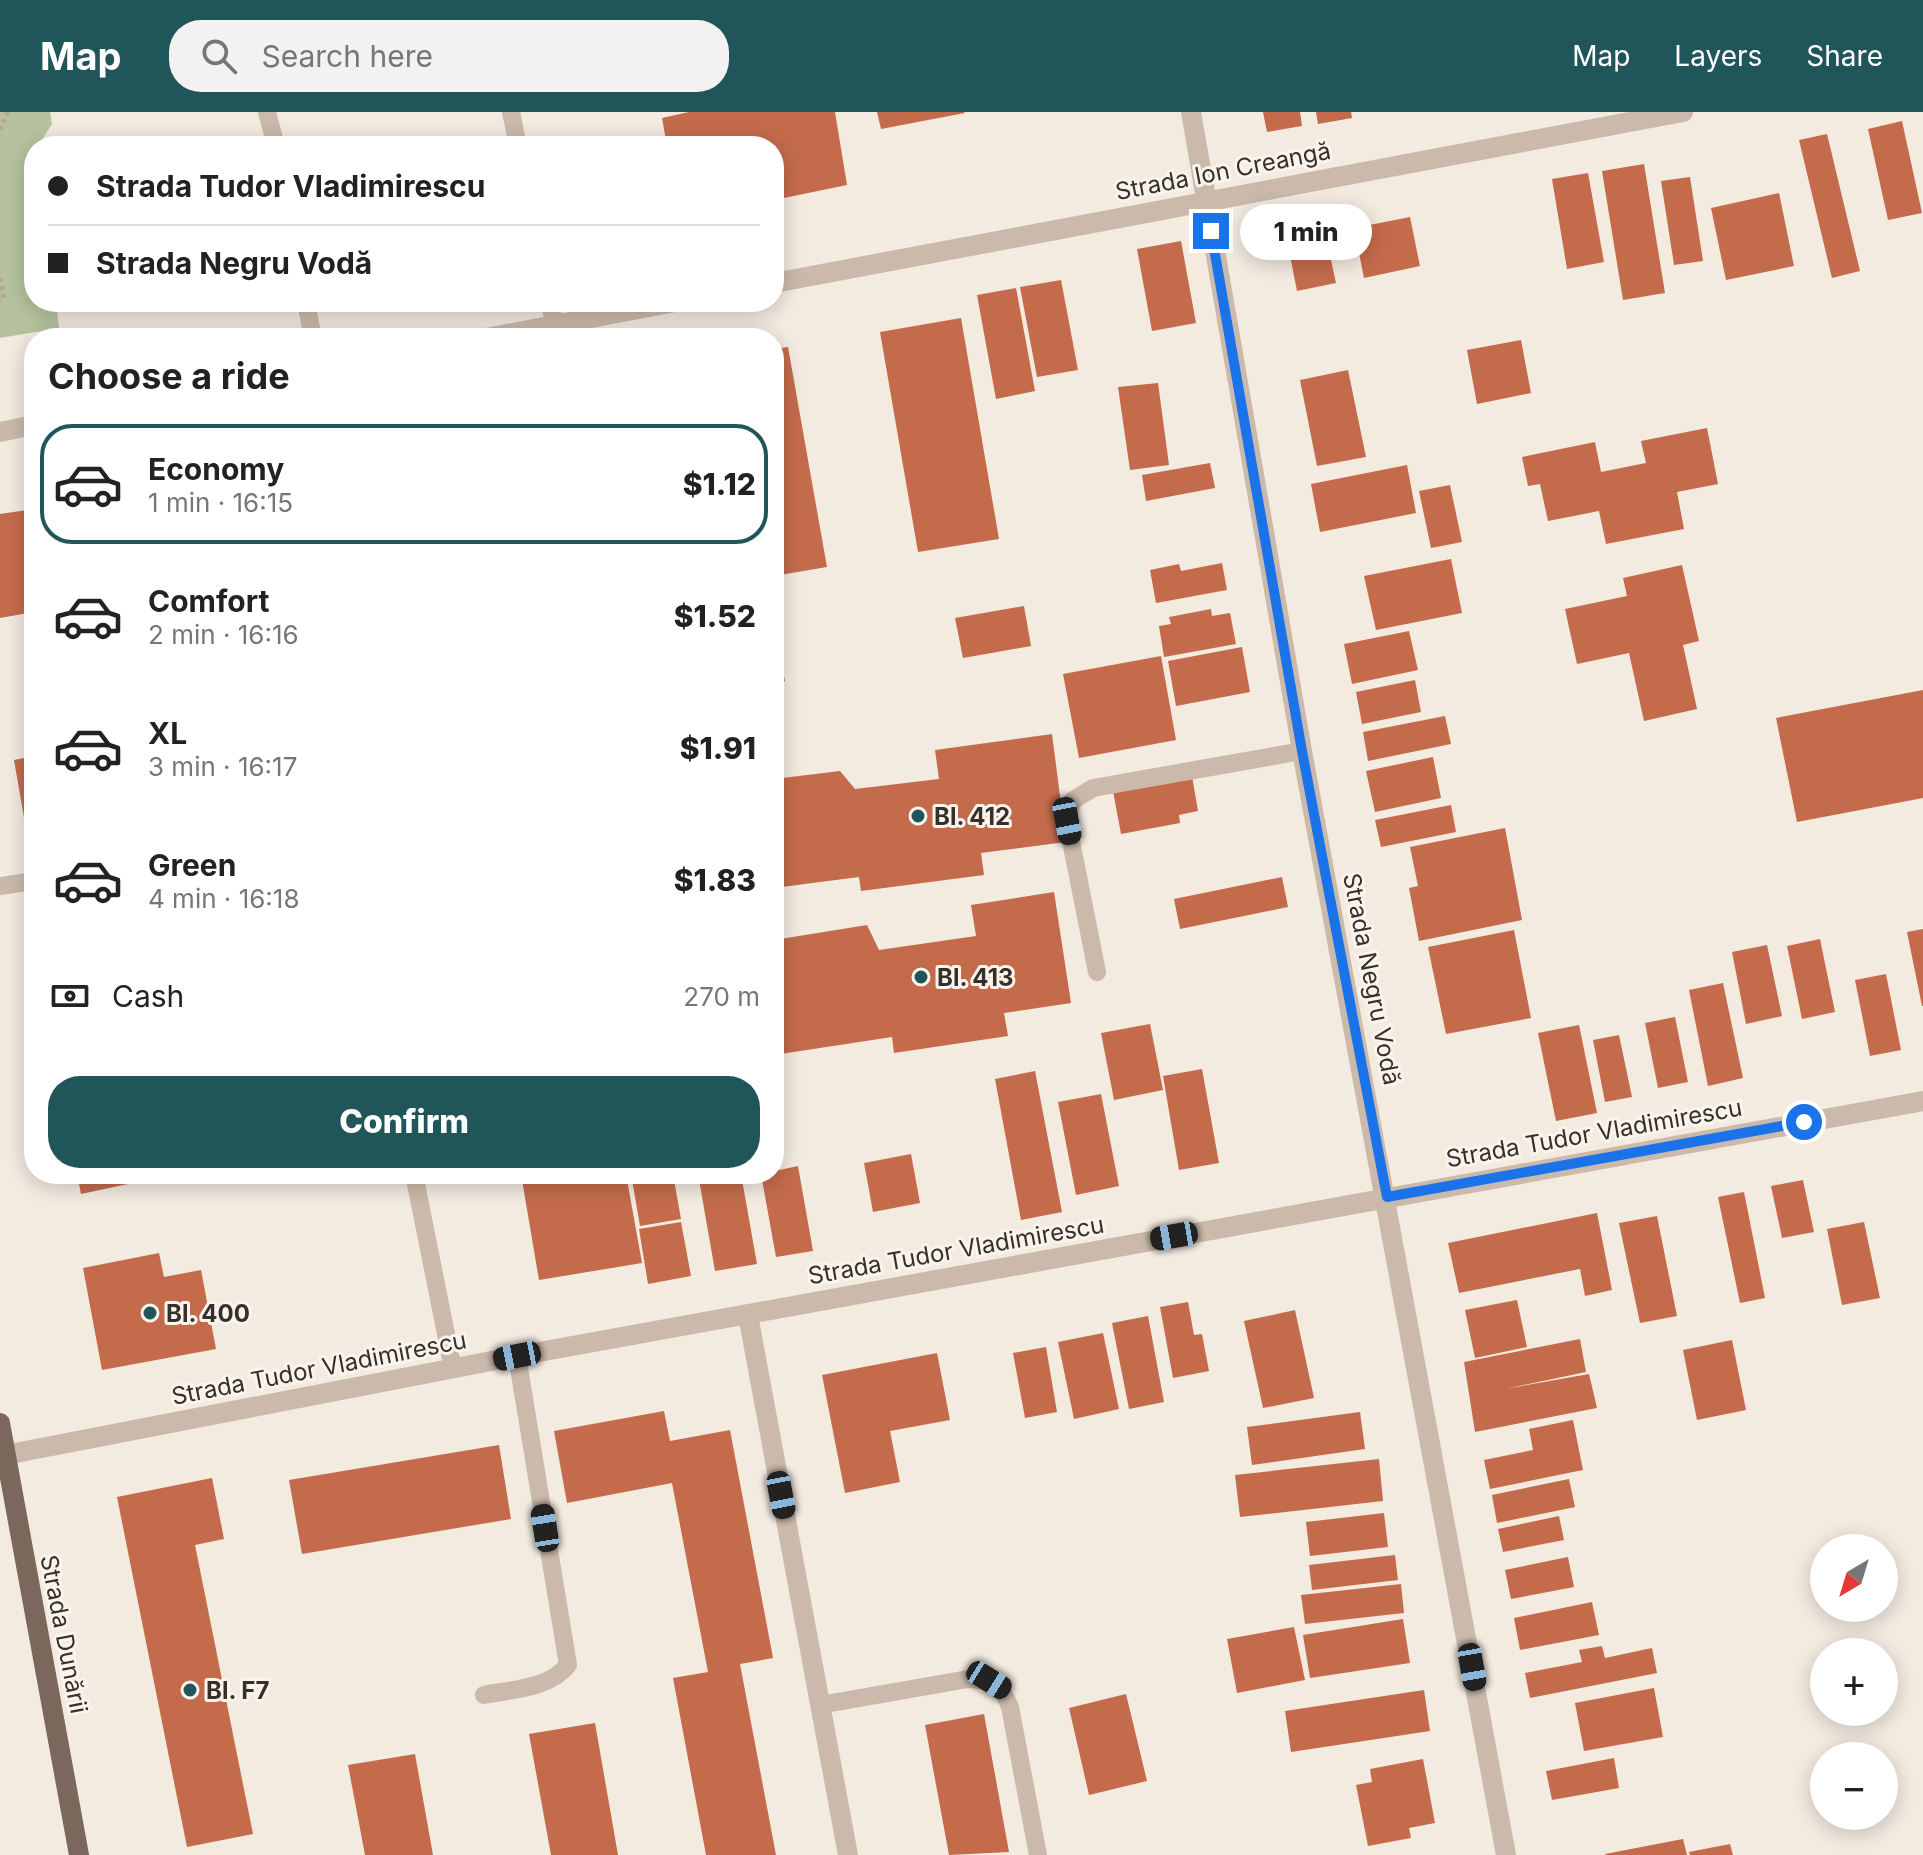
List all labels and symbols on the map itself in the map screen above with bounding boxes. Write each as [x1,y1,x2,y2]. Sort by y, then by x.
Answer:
street label: Strada Ion Creangă [1113,136,1333,206]
callout: 1 min [1239,203,1371,259]
route end [1193,213,1229,249]
car [1051,795,1083,847]
place label: Bl. 412 [934,802,1010,831]
marker: Bl. 412 [909,807,927,825]
street label: Strada Negru Vodă [1337,871,1407,1087]
place label: Bl. 413 [937,963,1014,992]
marker: Bl. 413 [912,968,930,986]
street label: Strada Tudor Vladimirescu [1444,1093,1744,1173]
route start [1786,1104,1822,1140]
street label: Strada Tudor Vladimirescu [806,1210,1106,1290]
car [1148,1220,1200,1252]
place label: Bl. 400 [166,1299,250,1328]
marker: Bl. 400 [141,1304,159,1322]
street label: Strada Tudor Vladimirescu [169,1325,469,1411]
car [491,1340,543,1372]
car [765,1469,797,1521]
car [529,1502,561,1554]
north arrow [1810,1534,1898,1622]
street label: Strada Dunării [34,1552,94,1716]
car [1456,1641,1488,1693]
car [962,1657,1016,1703]
place label: Bl. F7 [206,1676,269,1705]
marker: Bl. F7 [181,1681,199,1699]

